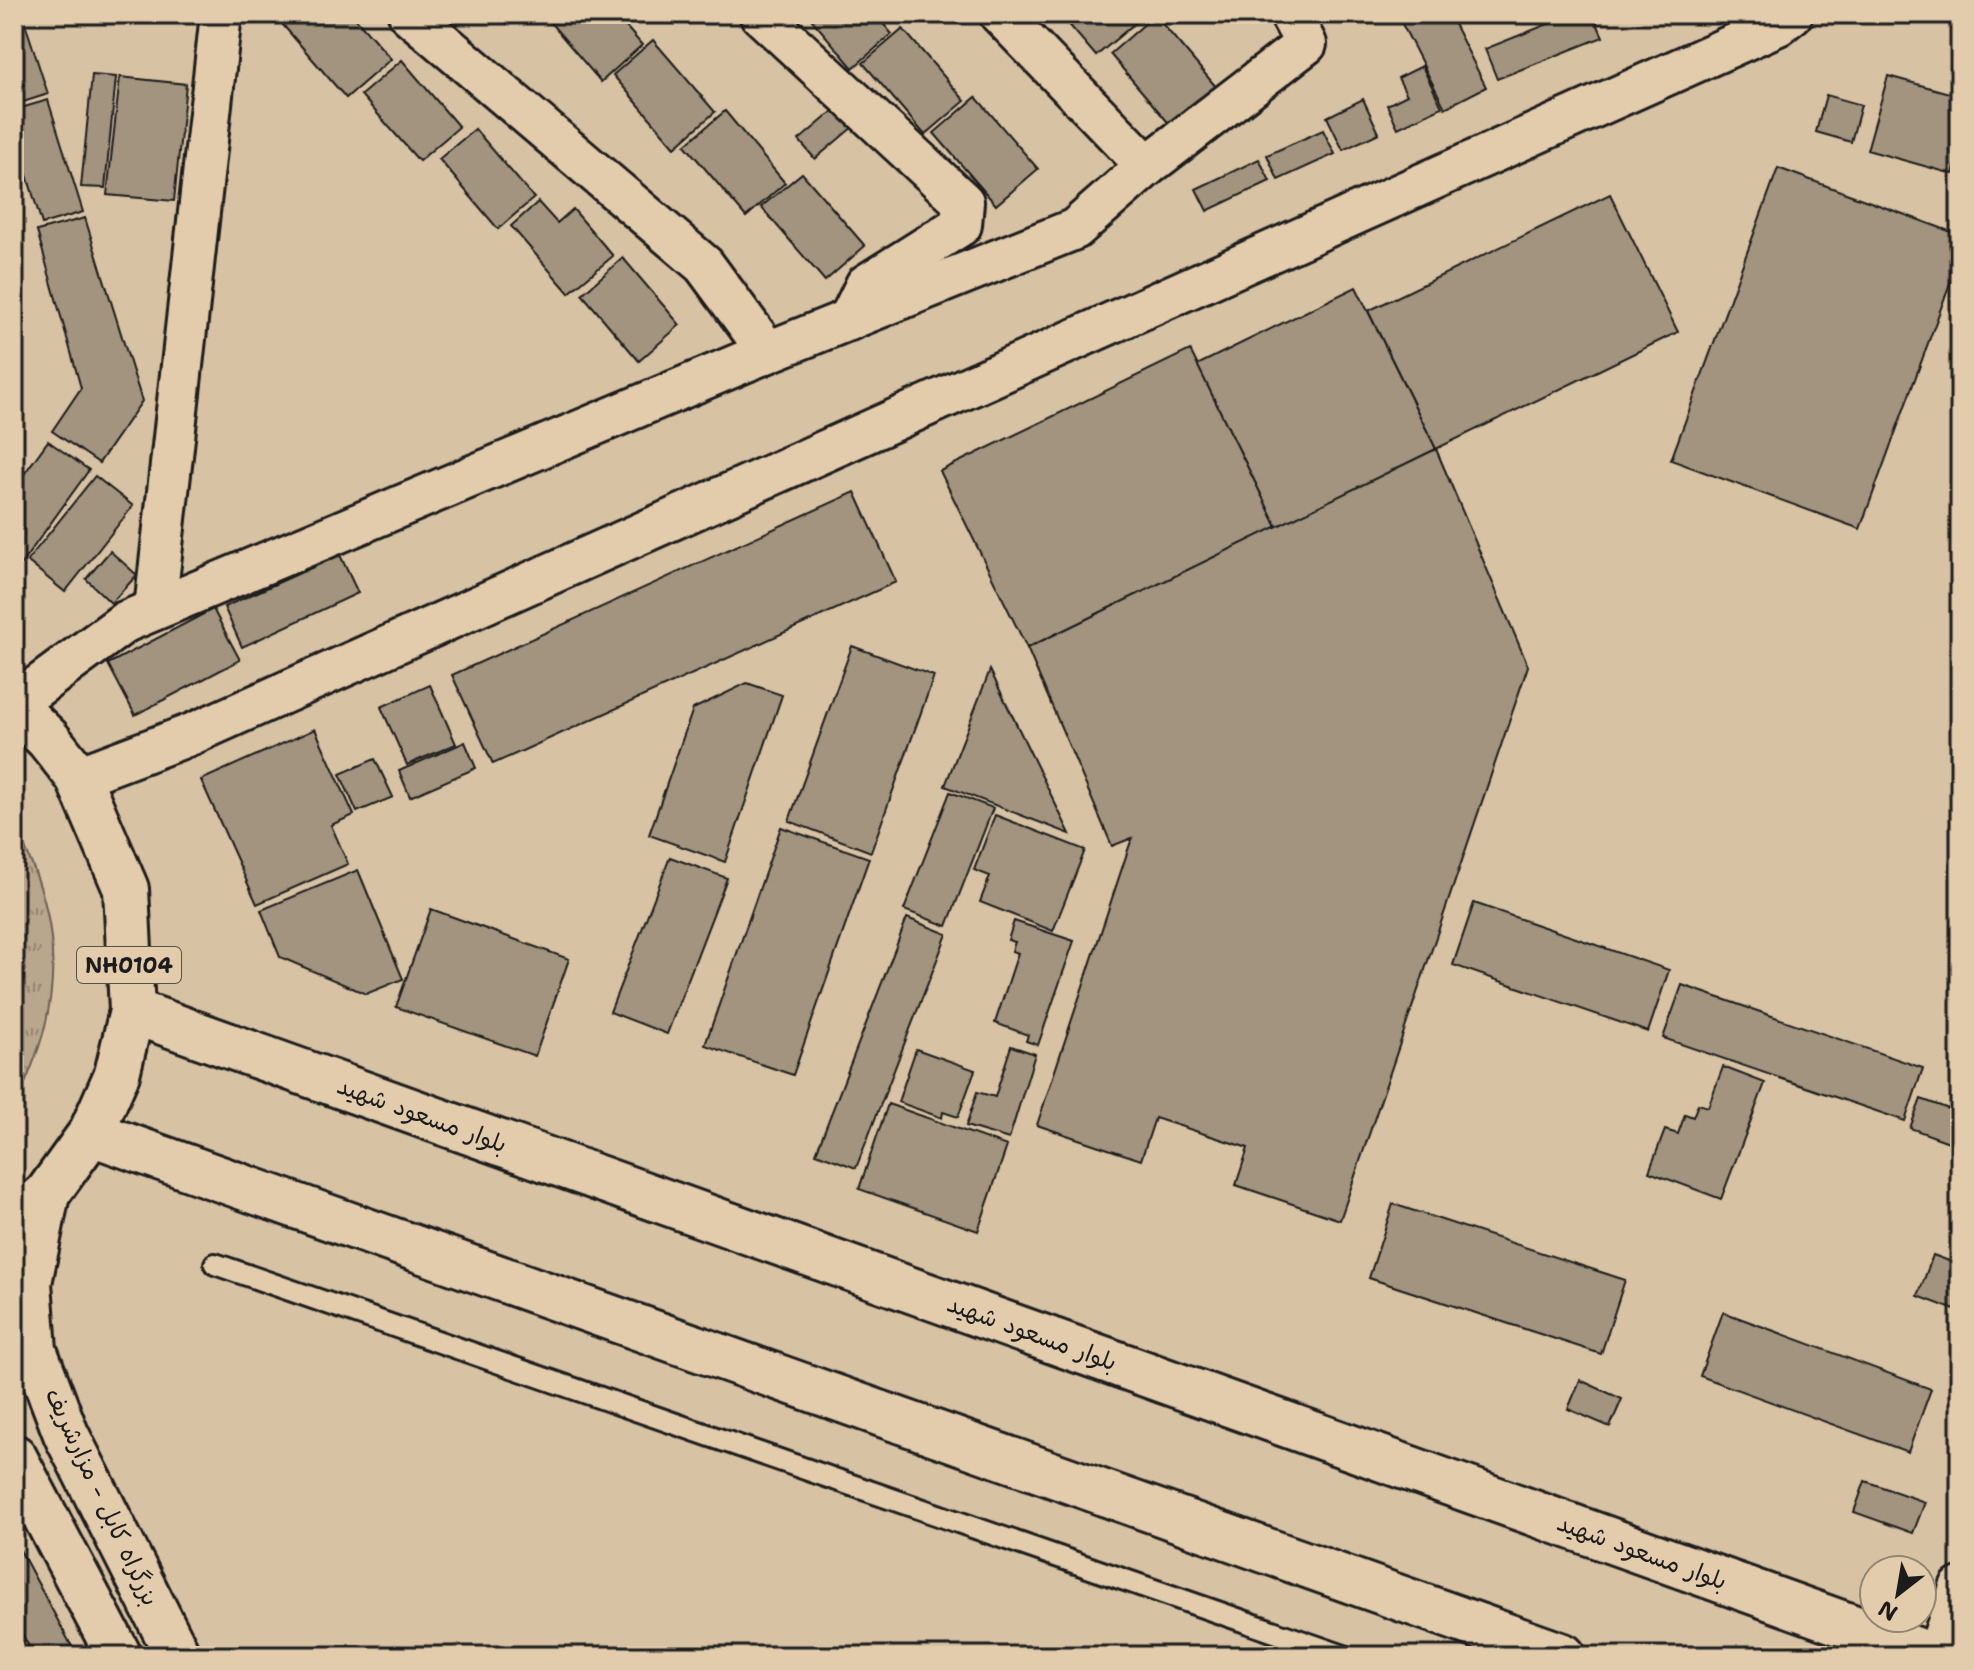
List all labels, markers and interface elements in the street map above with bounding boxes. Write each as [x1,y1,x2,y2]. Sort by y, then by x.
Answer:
road number: NH0104 [77,947,181,983]
street label: بلوار مسعود شهید [333,1069,511,1161]
street label: بلوار مسعود شهید [943,1287,1121,1379]
street label: بزرگراه کابل - مزارشریف [37,1383,167,1611]
street label: بلوار مسعود شهید [1553,1506,1731,1598]
north arrow [1858,1554,1938,1634]
text: N [1873,1594,1903,1628]

